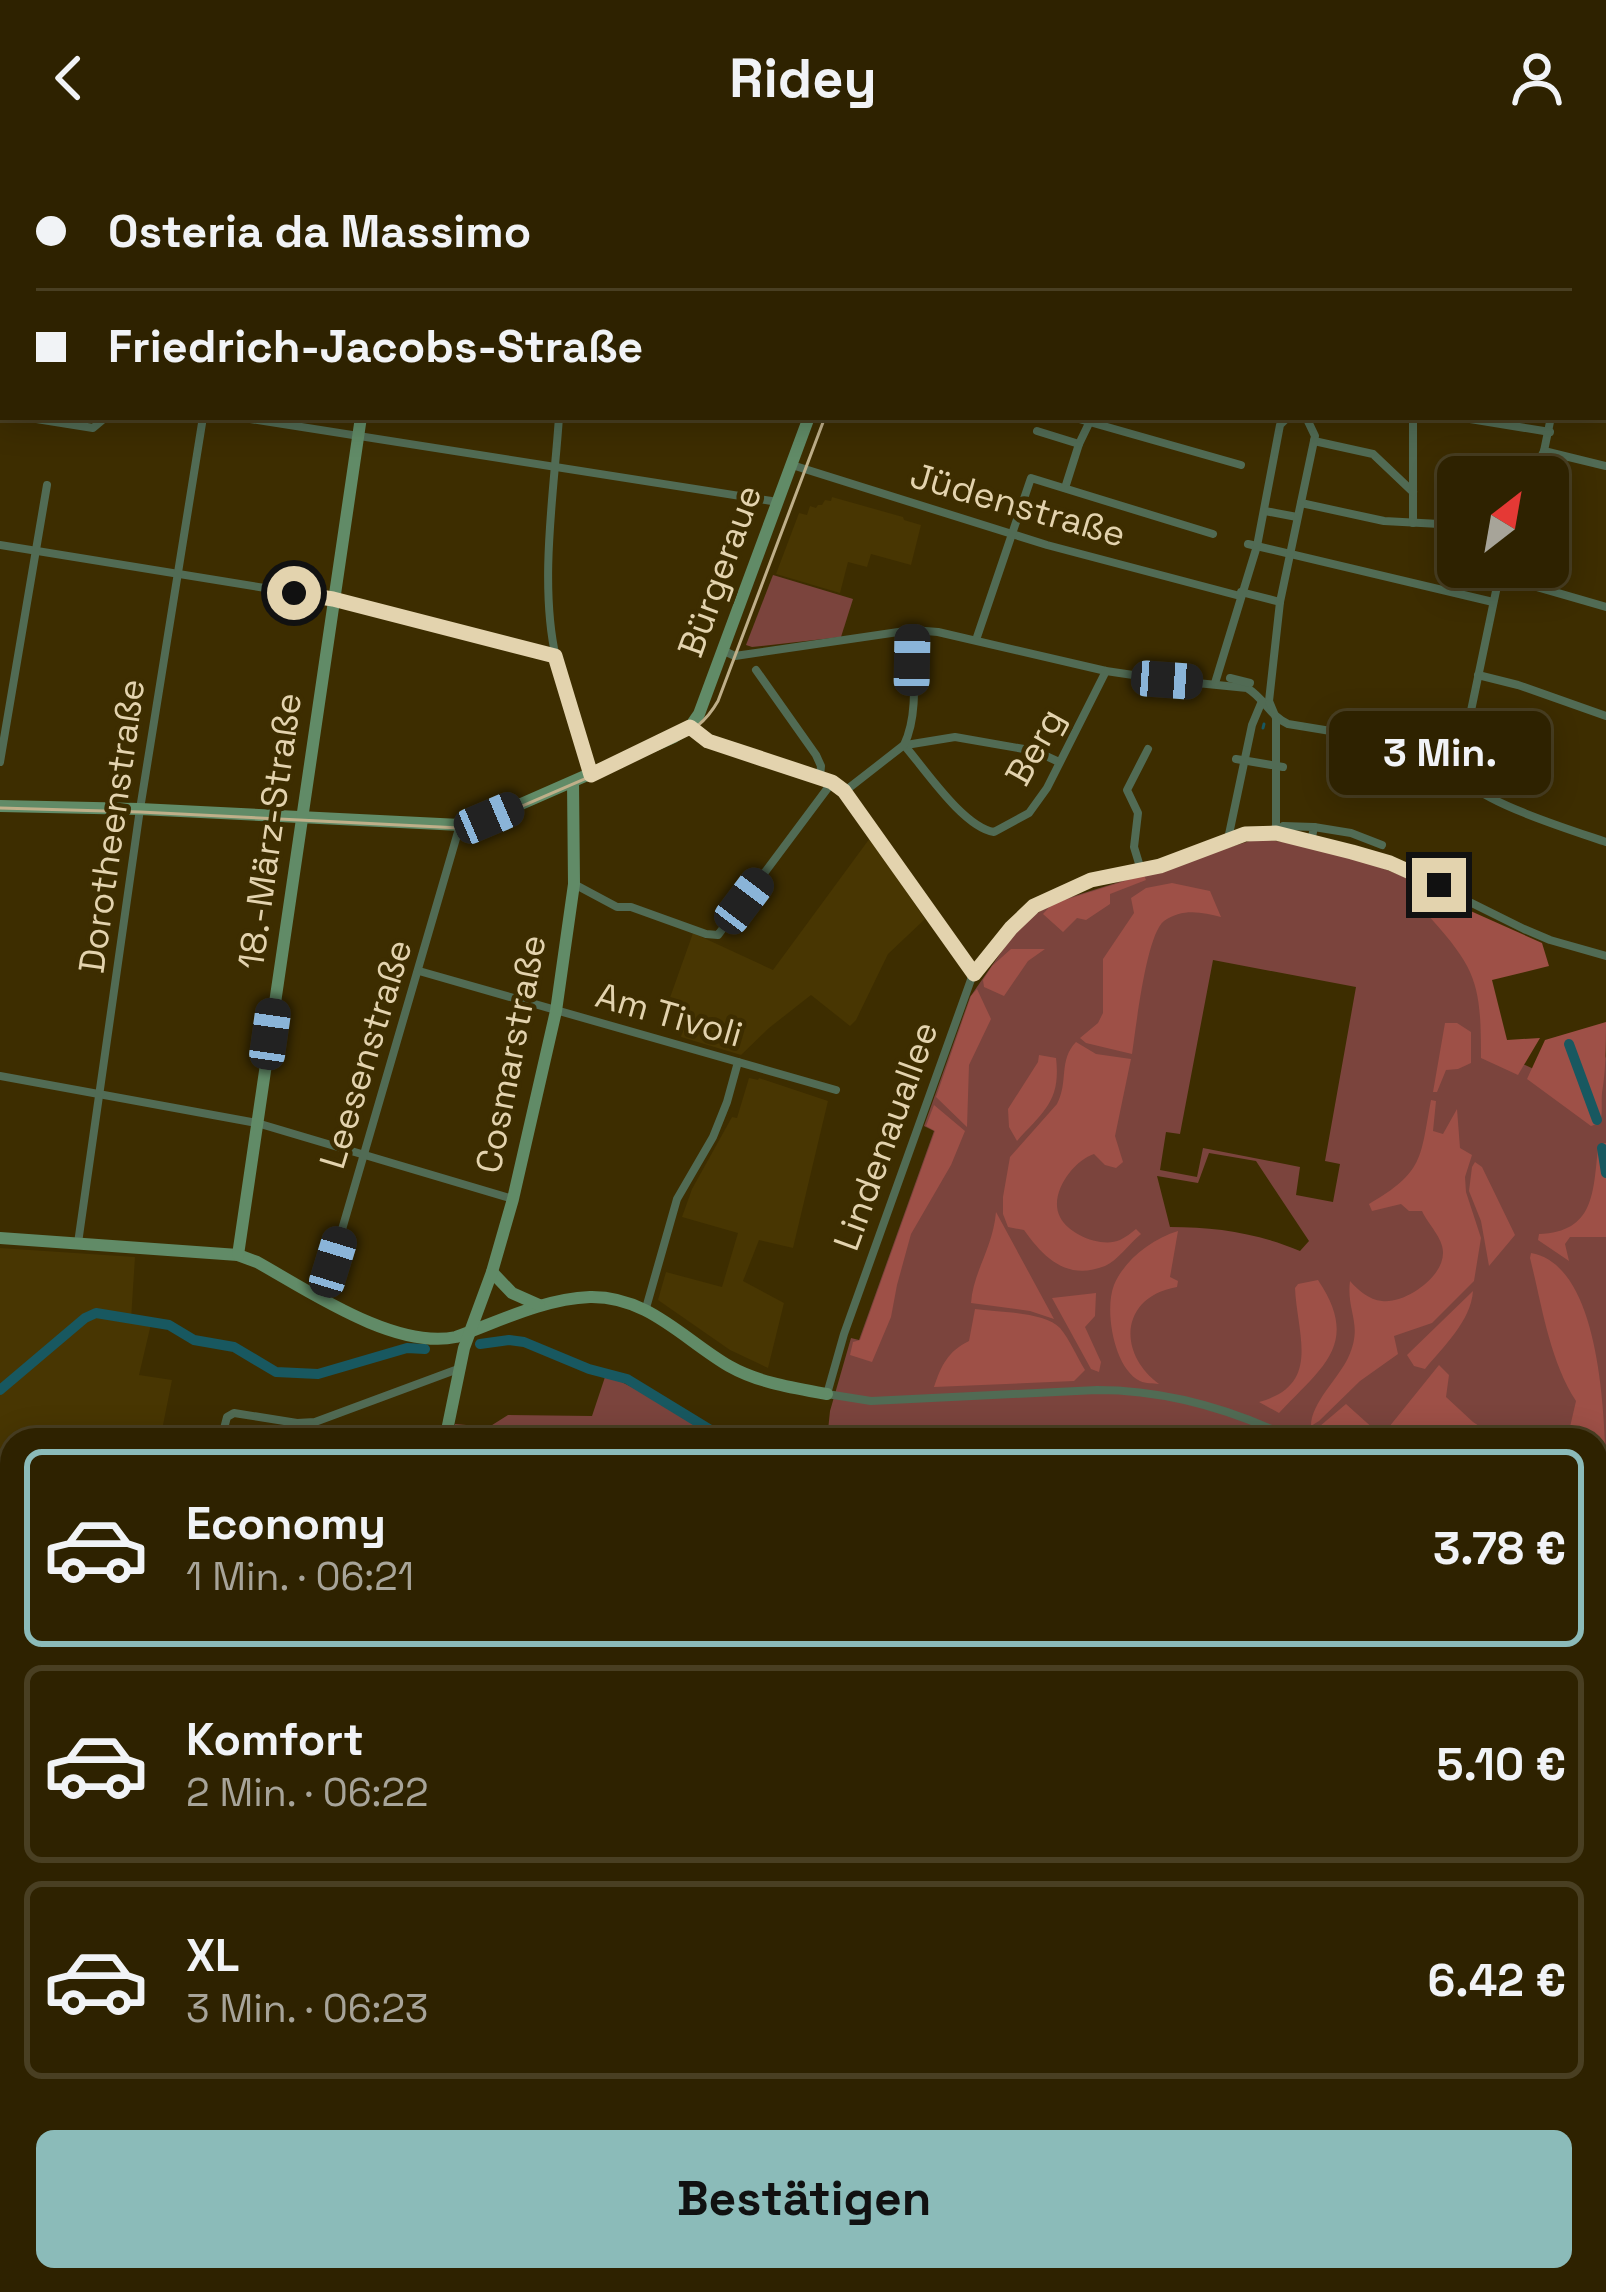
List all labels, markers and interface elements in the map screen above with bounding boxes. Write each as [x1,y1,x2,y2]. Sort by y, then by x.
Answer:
text: Ridey [729,44,877,113]
icon: back [36,45,102,111]
icon: person [1504,45,1570,111]
text: Osteria da Massimo [108,203,531,260]
text: Friedrich-Jacobs-Straße [108,318,643,375]
street label: Jüdenstraße [905,452,1131,558]
north arrow [1437,456,1569,588]
map controls [1437,456,1569,588]
street label: Bürgeraue [668,479,772,663]
route start [267,566,321,620]
car [893,624,931,696]
car [1130,660,1204,700]
street label: Dorotheenstraße [69,676,155,976]
street label: 18.-März-Straße [228,690,312,972]
street label: Berg [995,700,1075,794]
callout: 3 Min. [1328,711,1550,795]
text: 3 Min. [1383,728,1497,777]
car [449,787,529,849]
route end [1412,858,1466,912]
car [708,861,780,941]
street label: Cosmarstraße [465,931,557,1177]
street label: Leesenstraße [309,934,423,1174]
street label: Am Tivoli [590,972,748,1058]
car [247,996,293,1072]
street label: Lindenauallee [823,1015,949,1257]
car [305,1222,361,1302]
icon: car [42,1494,150,1602]
text: Economy [186,1495,386,1552]
text: 3.78 € [1433,1520,1566,1577]
text: 1 Min. · 06:21 [186,1552,414,1601]
icon: car [42,1710,150,1818]
text: Komfort [186,1711,364,1768]
text: 5.10 € [1436,1736,1566,1793]
text: 2 Min. · 06:22 [186,1768,428,1817]
icon: car [42,1926,150,2034]
text: XL [186,1927,239,1984]
text: 6.42 € [1428,1952,1566,2009]
text: 3 Min. · 06:23 [186,1984,428,2033]
button: Bestätigen [36,2130,1572,2268]

